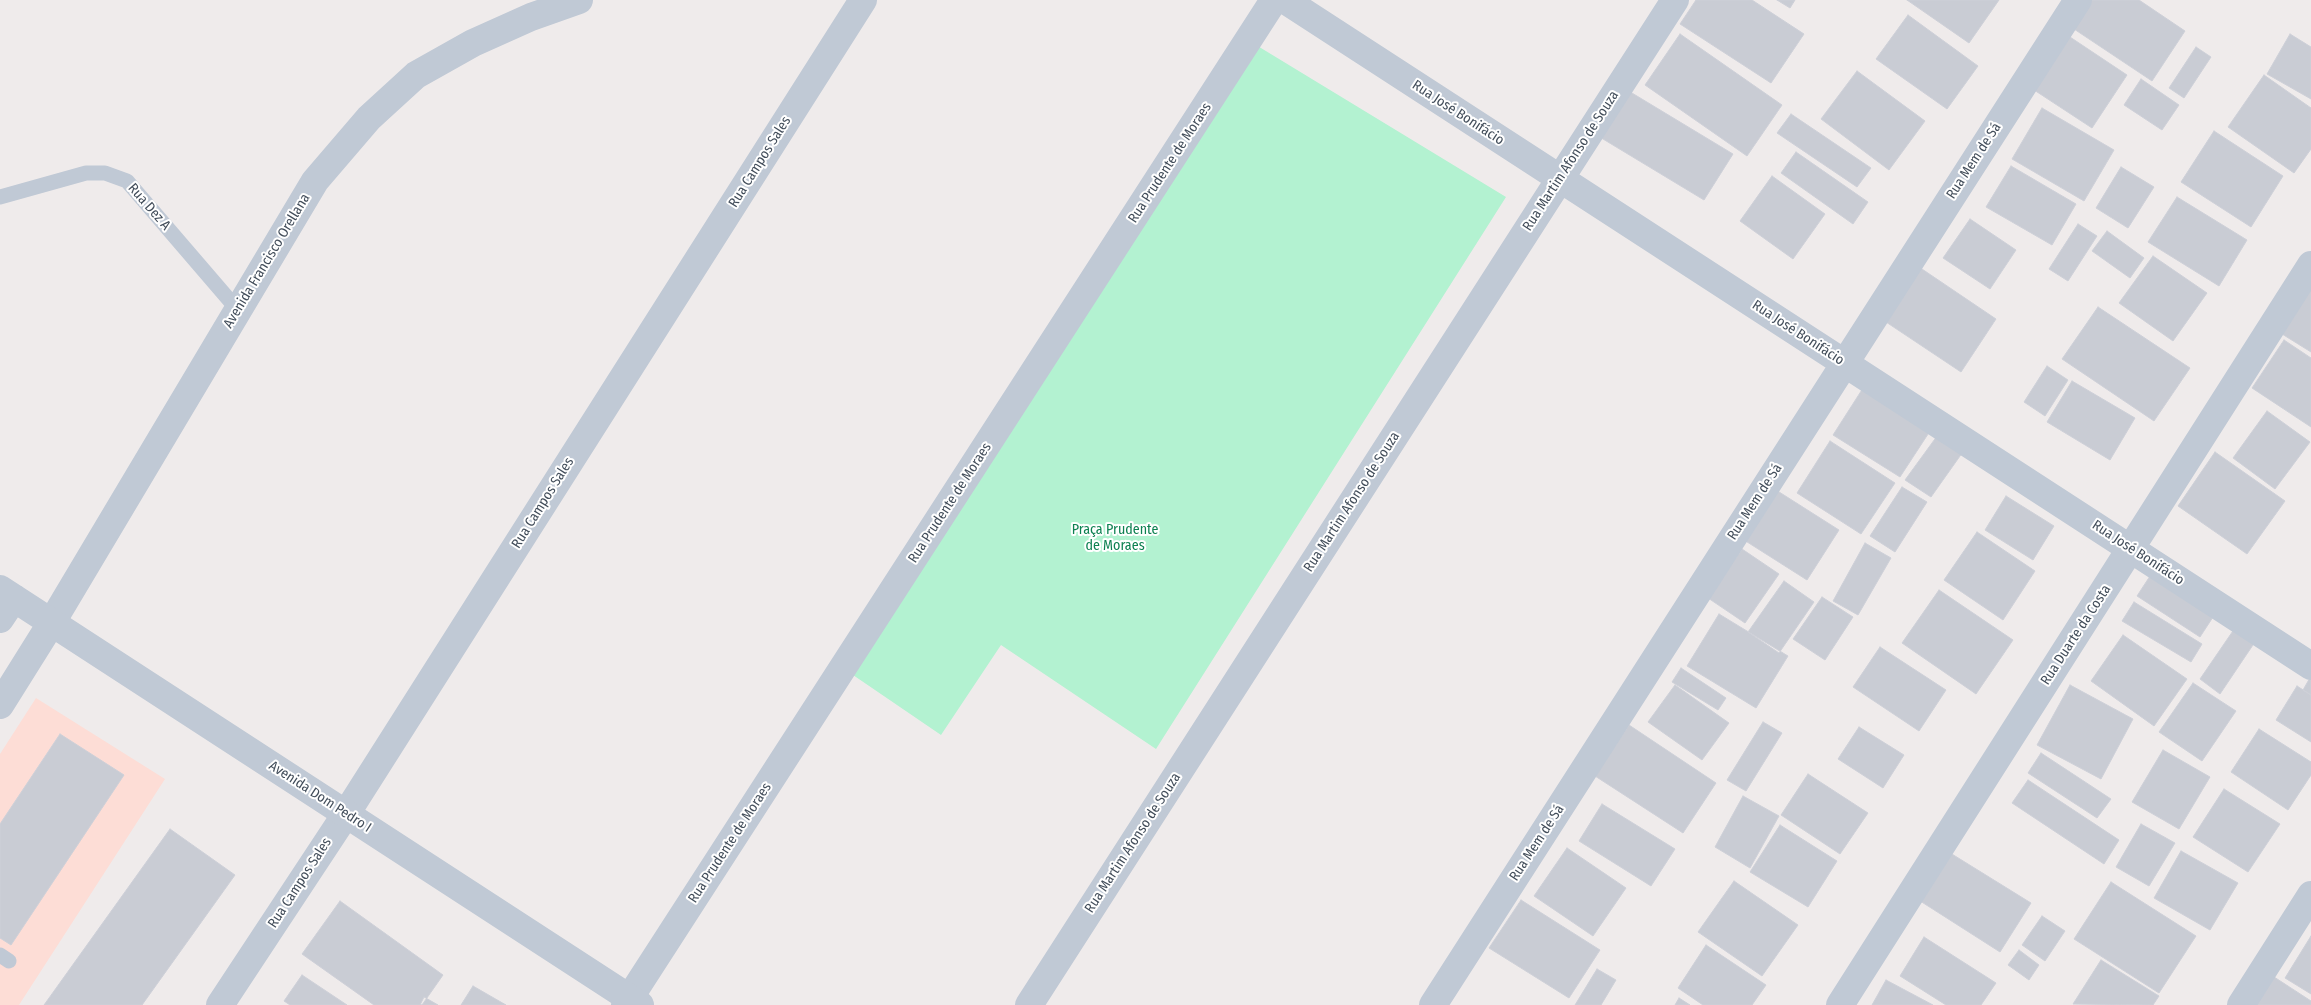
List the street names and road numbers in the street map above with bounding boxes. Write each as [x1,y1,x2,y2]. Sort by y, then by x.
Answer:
street label: Rua José Bonifácio [1409,77,1507,149]
street label: Rua Martim Afonso de Souza [1519,88,1623,234]
street label: Rua Prudente de Moraes [1125,100,1215,226]
street label: Rua Campos Sales [725,113,795,211]
street label: Rua Mem de Sá [1943,120,2005,202]
street label: Rua Dez A [124,180,174,234]
street label: Avenida Francisco Orellana [220,191,314,331]
street label: Rua José Bonifácio [1749,297,1847,369]
street label: Rua Martim Afonso de Souza [1300,429,1404,575]
street label: Rua Prudente de Moraes [905,440,995,566]
street label: Rua Campos Sales [508,454,578,552]
street label: Rua Mem de Sá [1724,461,1786,543]
street label: Rua José Bonifácio [2089,517,2187,589]
street label: Rua Duarte da Costa [2037,582,2115,688]
street label: Avenida Dom Pedro I [266,758,374,836]
street label: Rua Martim Afonso de Souza [1081,770,1185,916]
street label: Rua Prudente de Moraes [685,780,775,906]
street label: Rua Mem de Sá [1506,802,1568,884]
street label: Rua Campos Sales [265,835,335,931]

